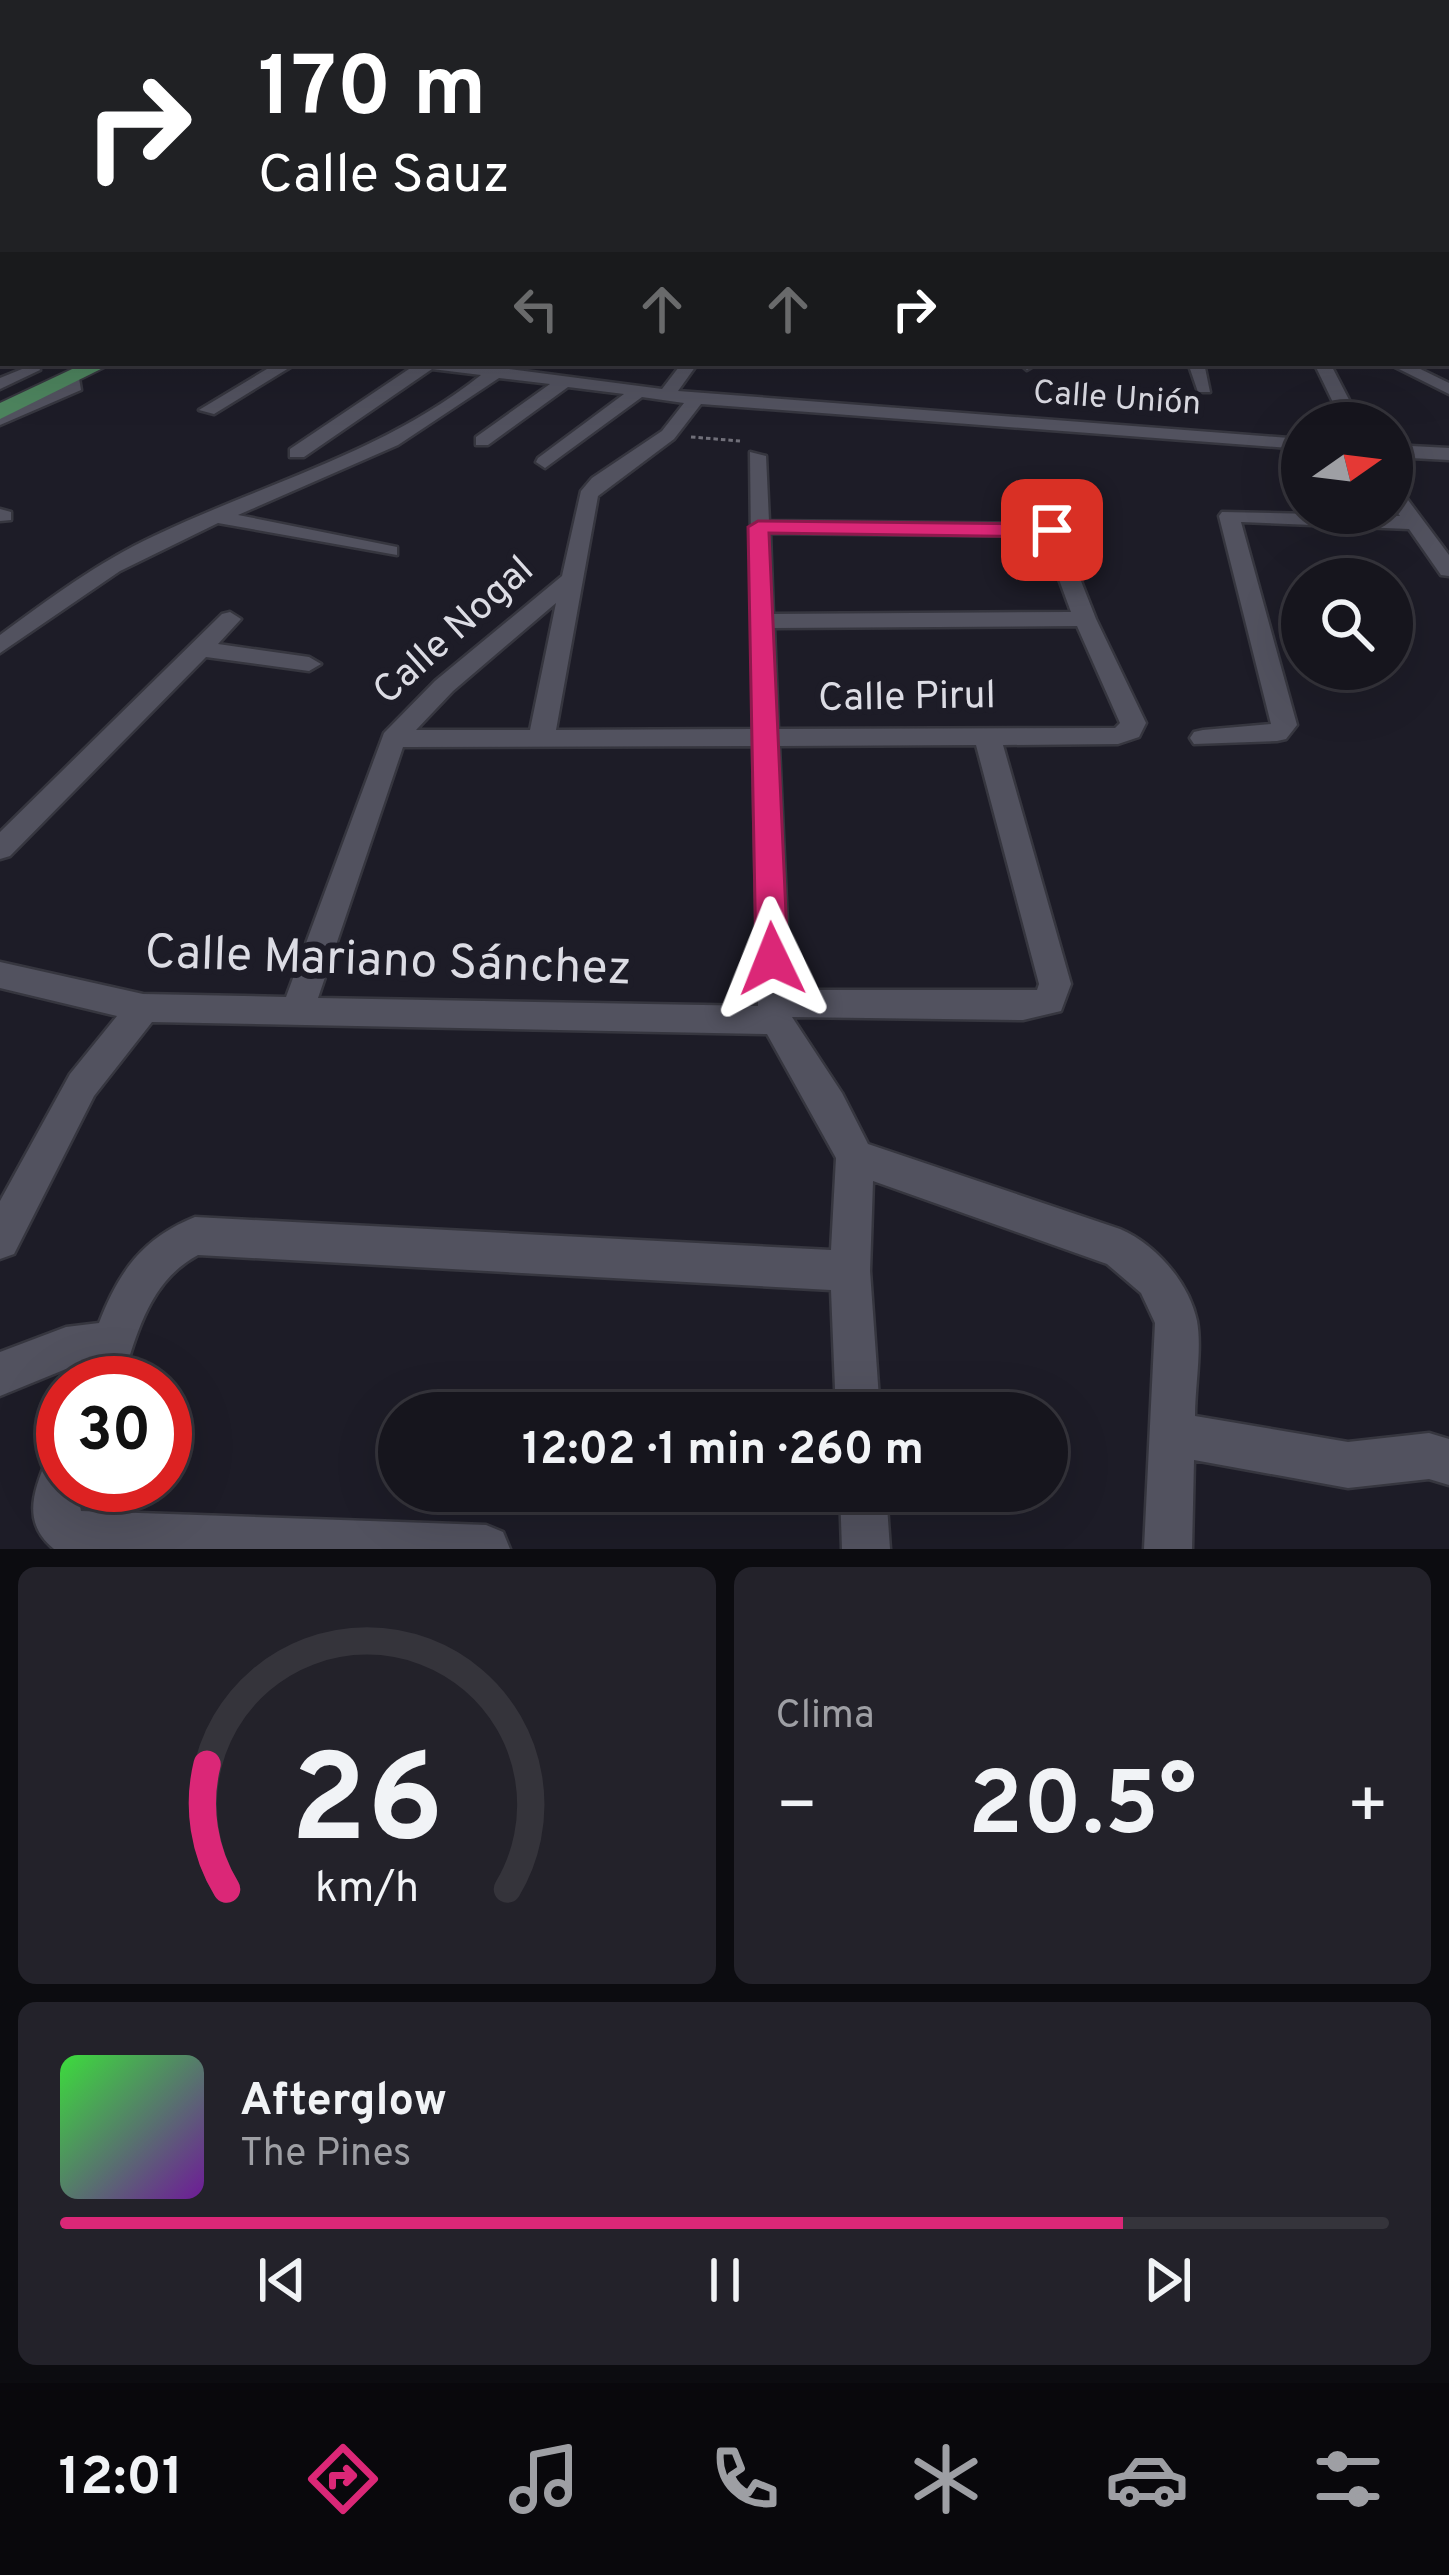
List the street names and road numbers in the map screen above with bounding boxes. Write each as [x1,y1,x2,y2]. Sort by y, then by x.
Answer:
street label: Calle Unión [1032,373,1202,427]
street label: Calle Nogal [365,547,545,717]
street label: Calle Pirul [818,673,996,725]
street label: Calle Mariano Sánchez [144,925,632,1001]

